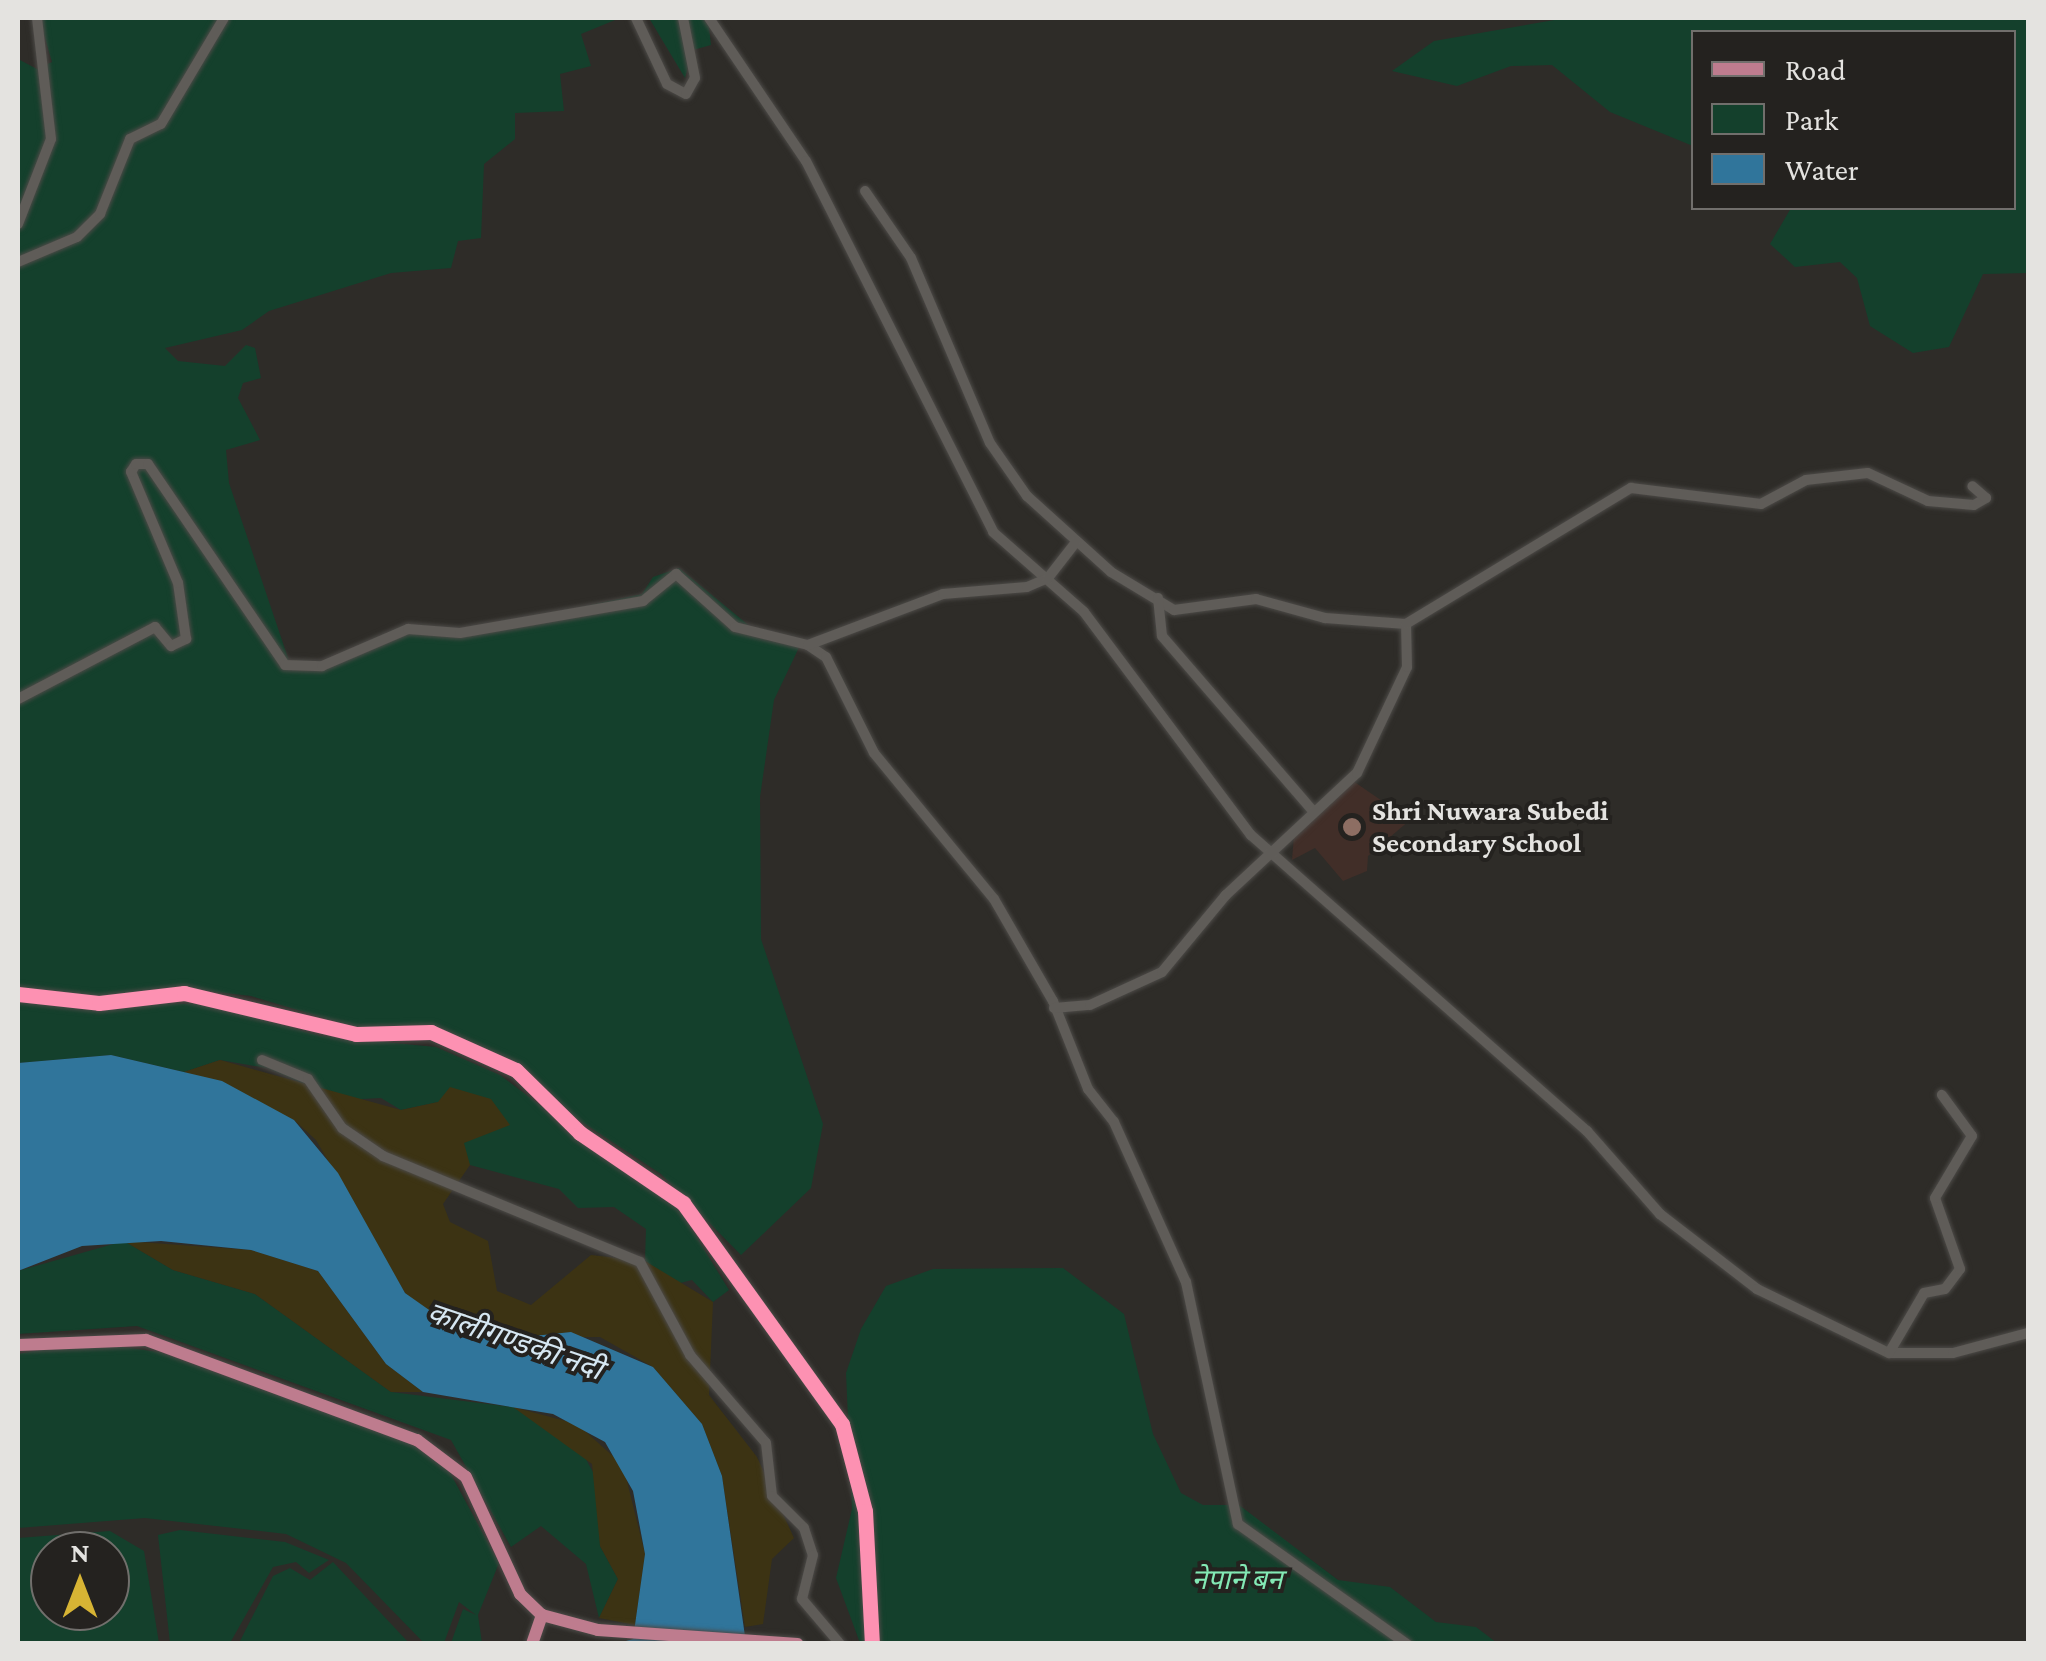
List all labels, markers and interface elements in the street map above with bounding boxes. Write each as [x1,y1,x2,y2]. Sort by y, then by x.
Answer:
legend [1691,30,2016,210]
text: Road [1785,53,1846,86]
text: Park [1785,103,1838,136]
text: Water [1785,153,1859,186]
place label: Shri Nuwara Subedi Secondary School [1372,794,1608,860]
marker: Shri Nuwara Subedi Secondary School [1341,816,1363,838]
water label: कालीगण्डकी नदी [423,1294,607,1388]
north arrow [30,1531,130,1631]
text: N [70,1537,90,1568]
park label: नेपाने बन [1191,1563,1283,1597]

